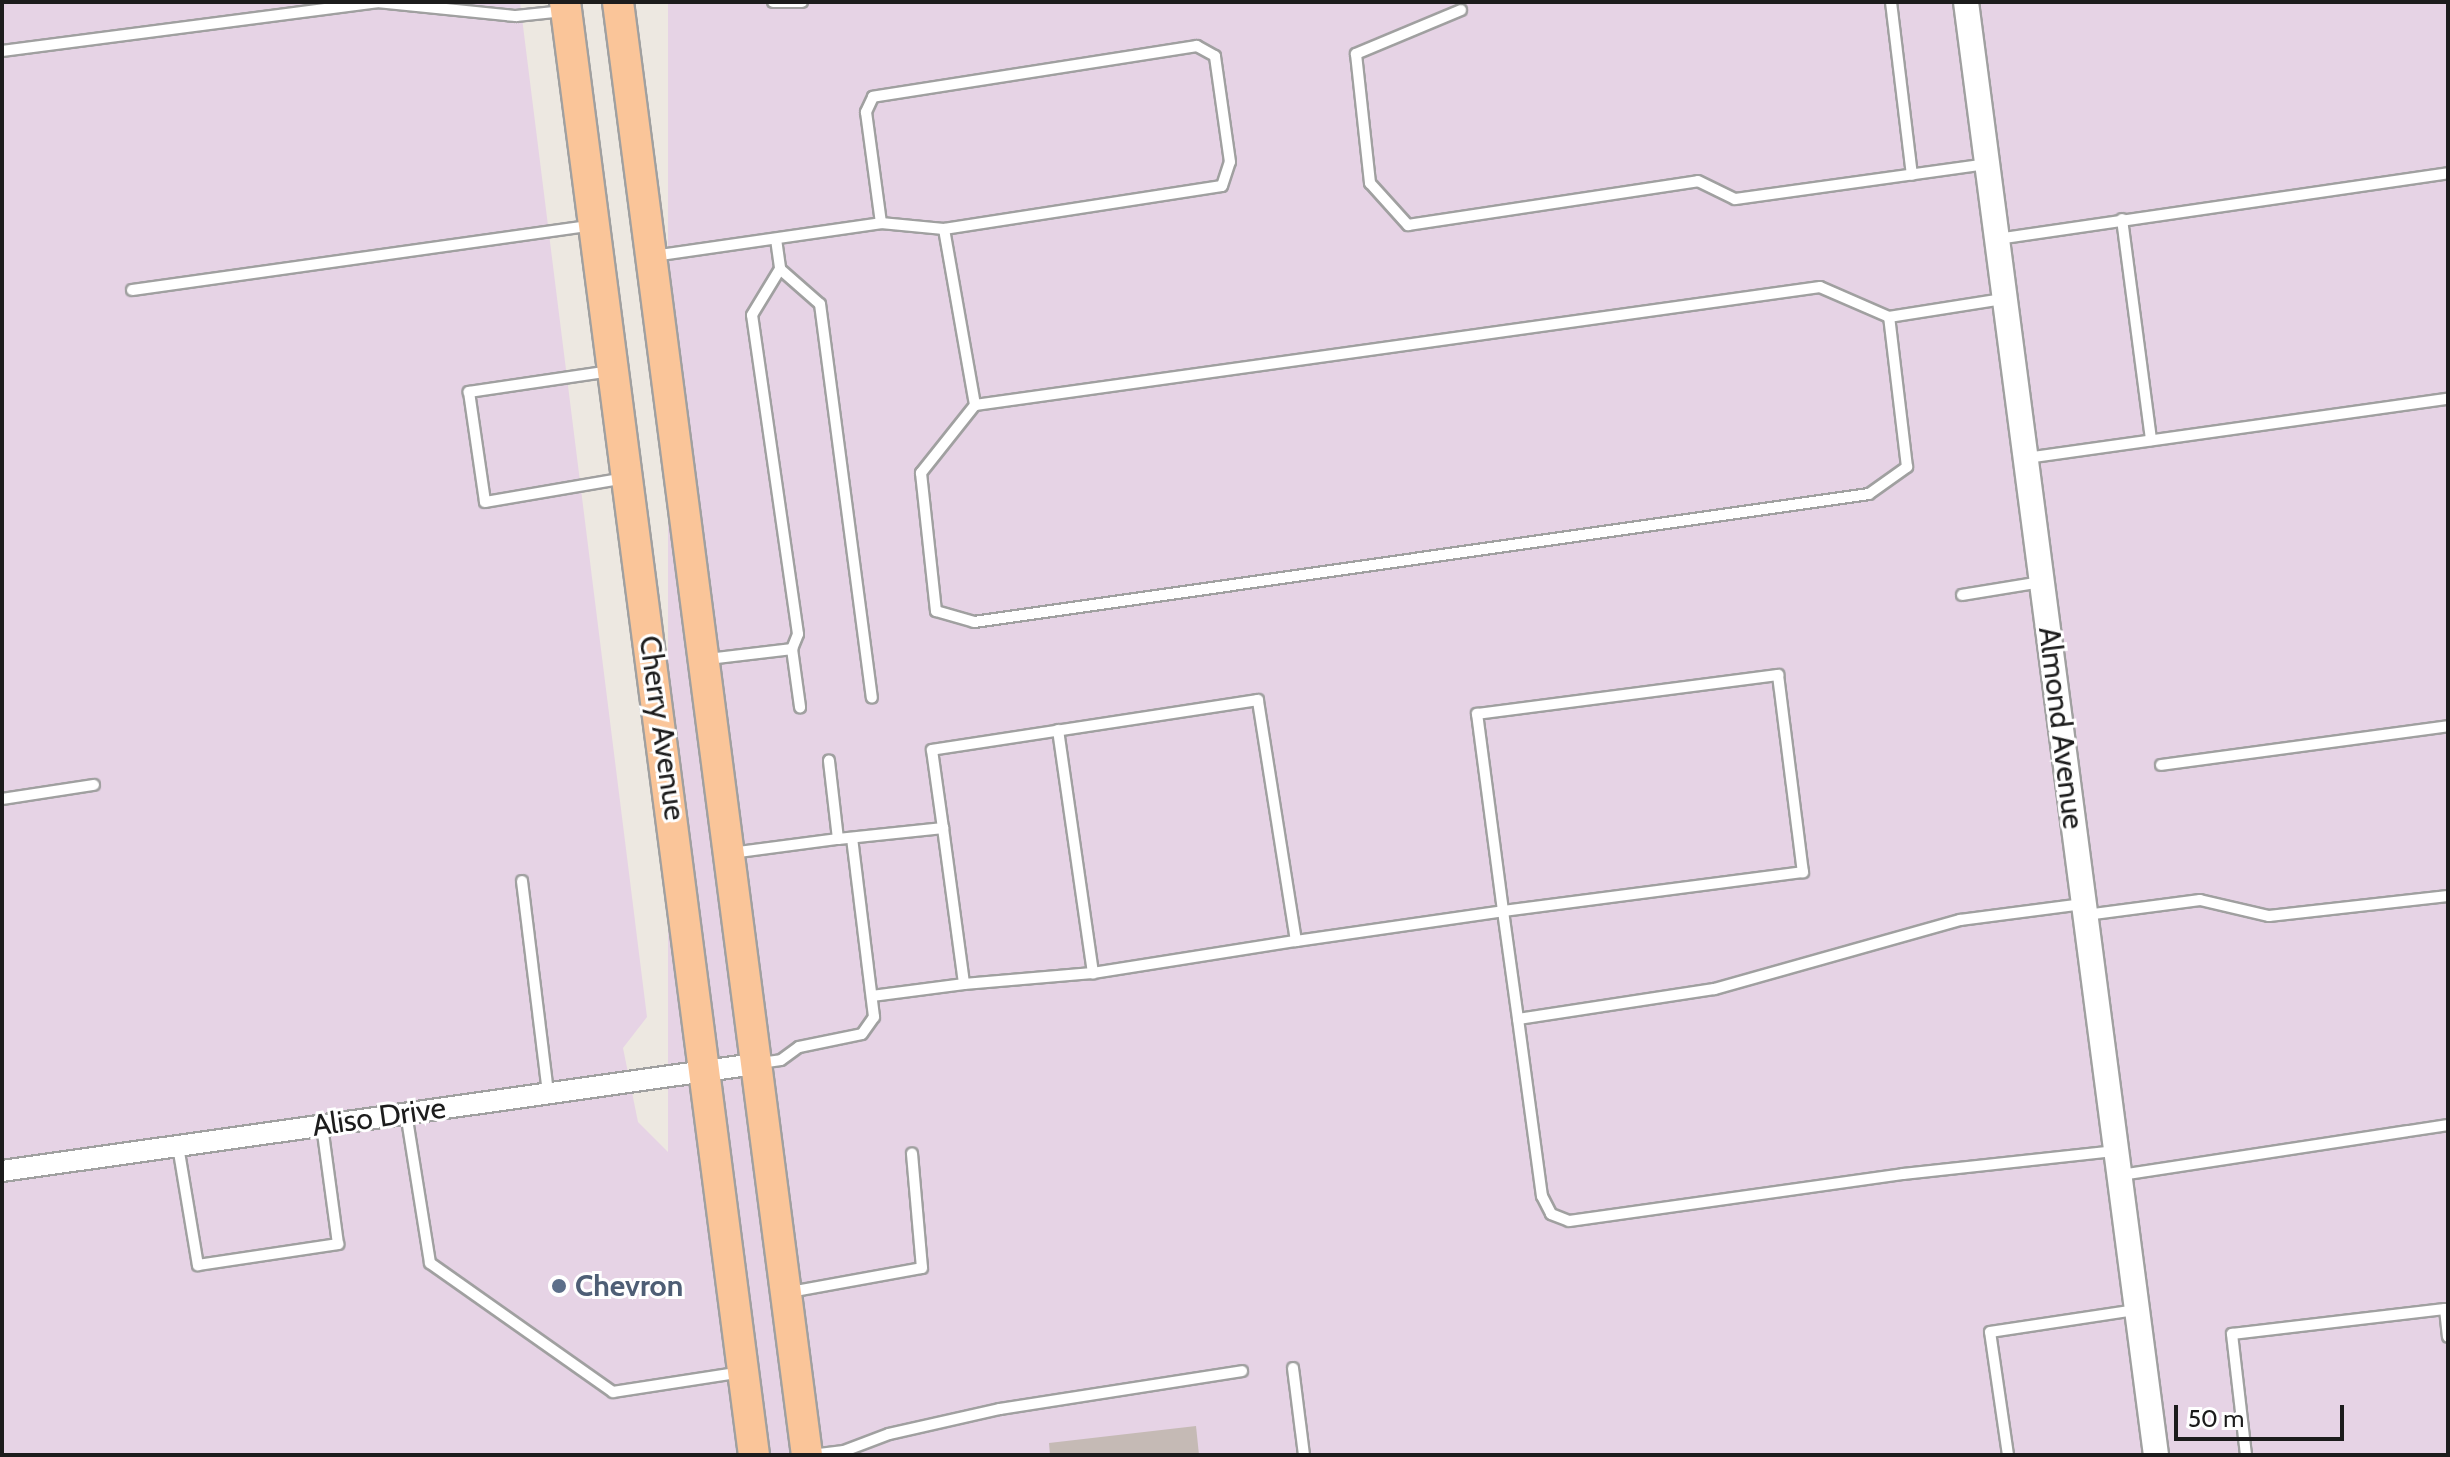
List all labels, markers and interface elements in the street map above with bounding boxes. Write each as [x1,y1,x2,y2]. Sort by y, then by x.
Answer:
street label: Almond Avenue [2031,625,2091,831]
street label: Cherry Avenue [631,633,693,823]
street label: Aliso Drive [310,1090,448,1144]
place label: Chevron [575,1268,683,1304]
marker: Chevron [550,1277,568,1295]
scale bar [2178,1389,2348,1439]
text: 50 m [2188,1404,2244,1433]

